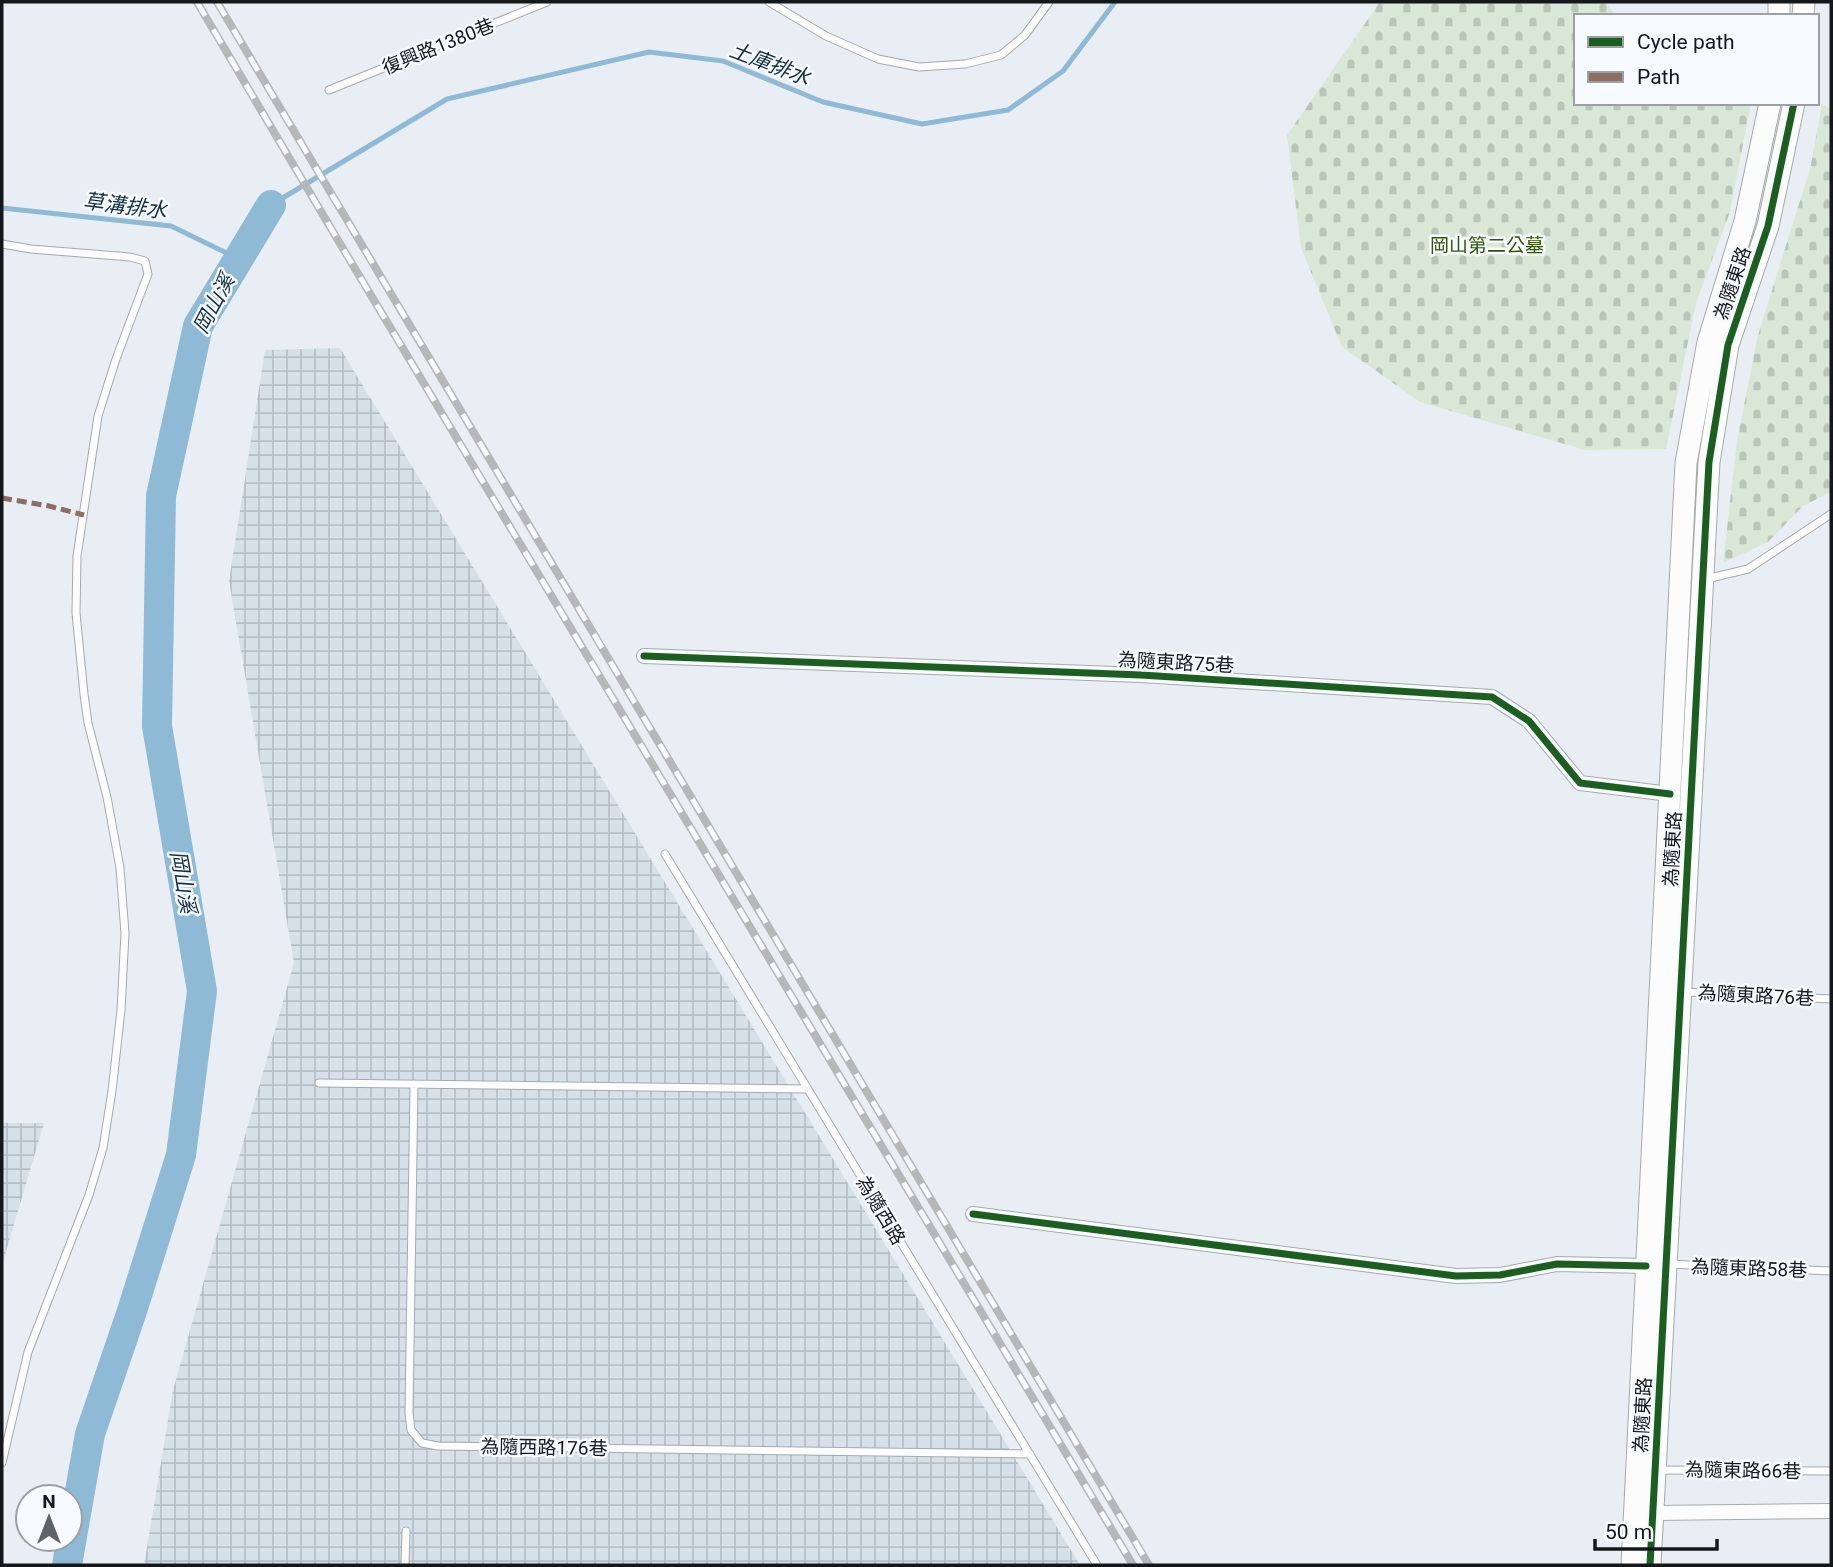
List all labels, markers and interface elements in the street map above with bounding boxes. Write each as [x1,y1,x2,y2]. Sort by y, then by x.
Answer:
street label: 復興路1380巷 [379,14,498,79]
legend [1574,14,1819,105]
text: Cycle path [1637,30,1735,54]
water label: 土庫排水 [726,38,814,91]
text: Path [1637,65,1680,89]
water label: 草溝排水 [82,189,169,223]
park label: 岡山第二公墓 [1430,234,1544,257]
street label: 為隨東路 [1709,243,1756,323]
water label: 岡山溪 [189,268,241,337]
street label: 為隨東路75巷 [1117,648,1235,677]
street label: 為隨東路 [1659,810,1686,888]
water label: 岡山溪 [166,849,201,918]
street label: 為隨東路76巷 [1697,981,1815,1010]
street label: 為隨西路 [851,1172,910,1249]
street label: 為隨東路58巷 [1690,1255,1808,1282]
street label: 為隨東路 [1629,1376,1656,1454]
street label: 為隨西路176巷 [480,1435,608,1460]
street label: 為隨東路66巷 [1685,1458,1801,1483]
north arrow [14,1483,84,1553]
text: N [42,1490,56,1513]
scale bar [1595,1508,1717,1552]
text: 50 m [1605,1520,1652,1544]

